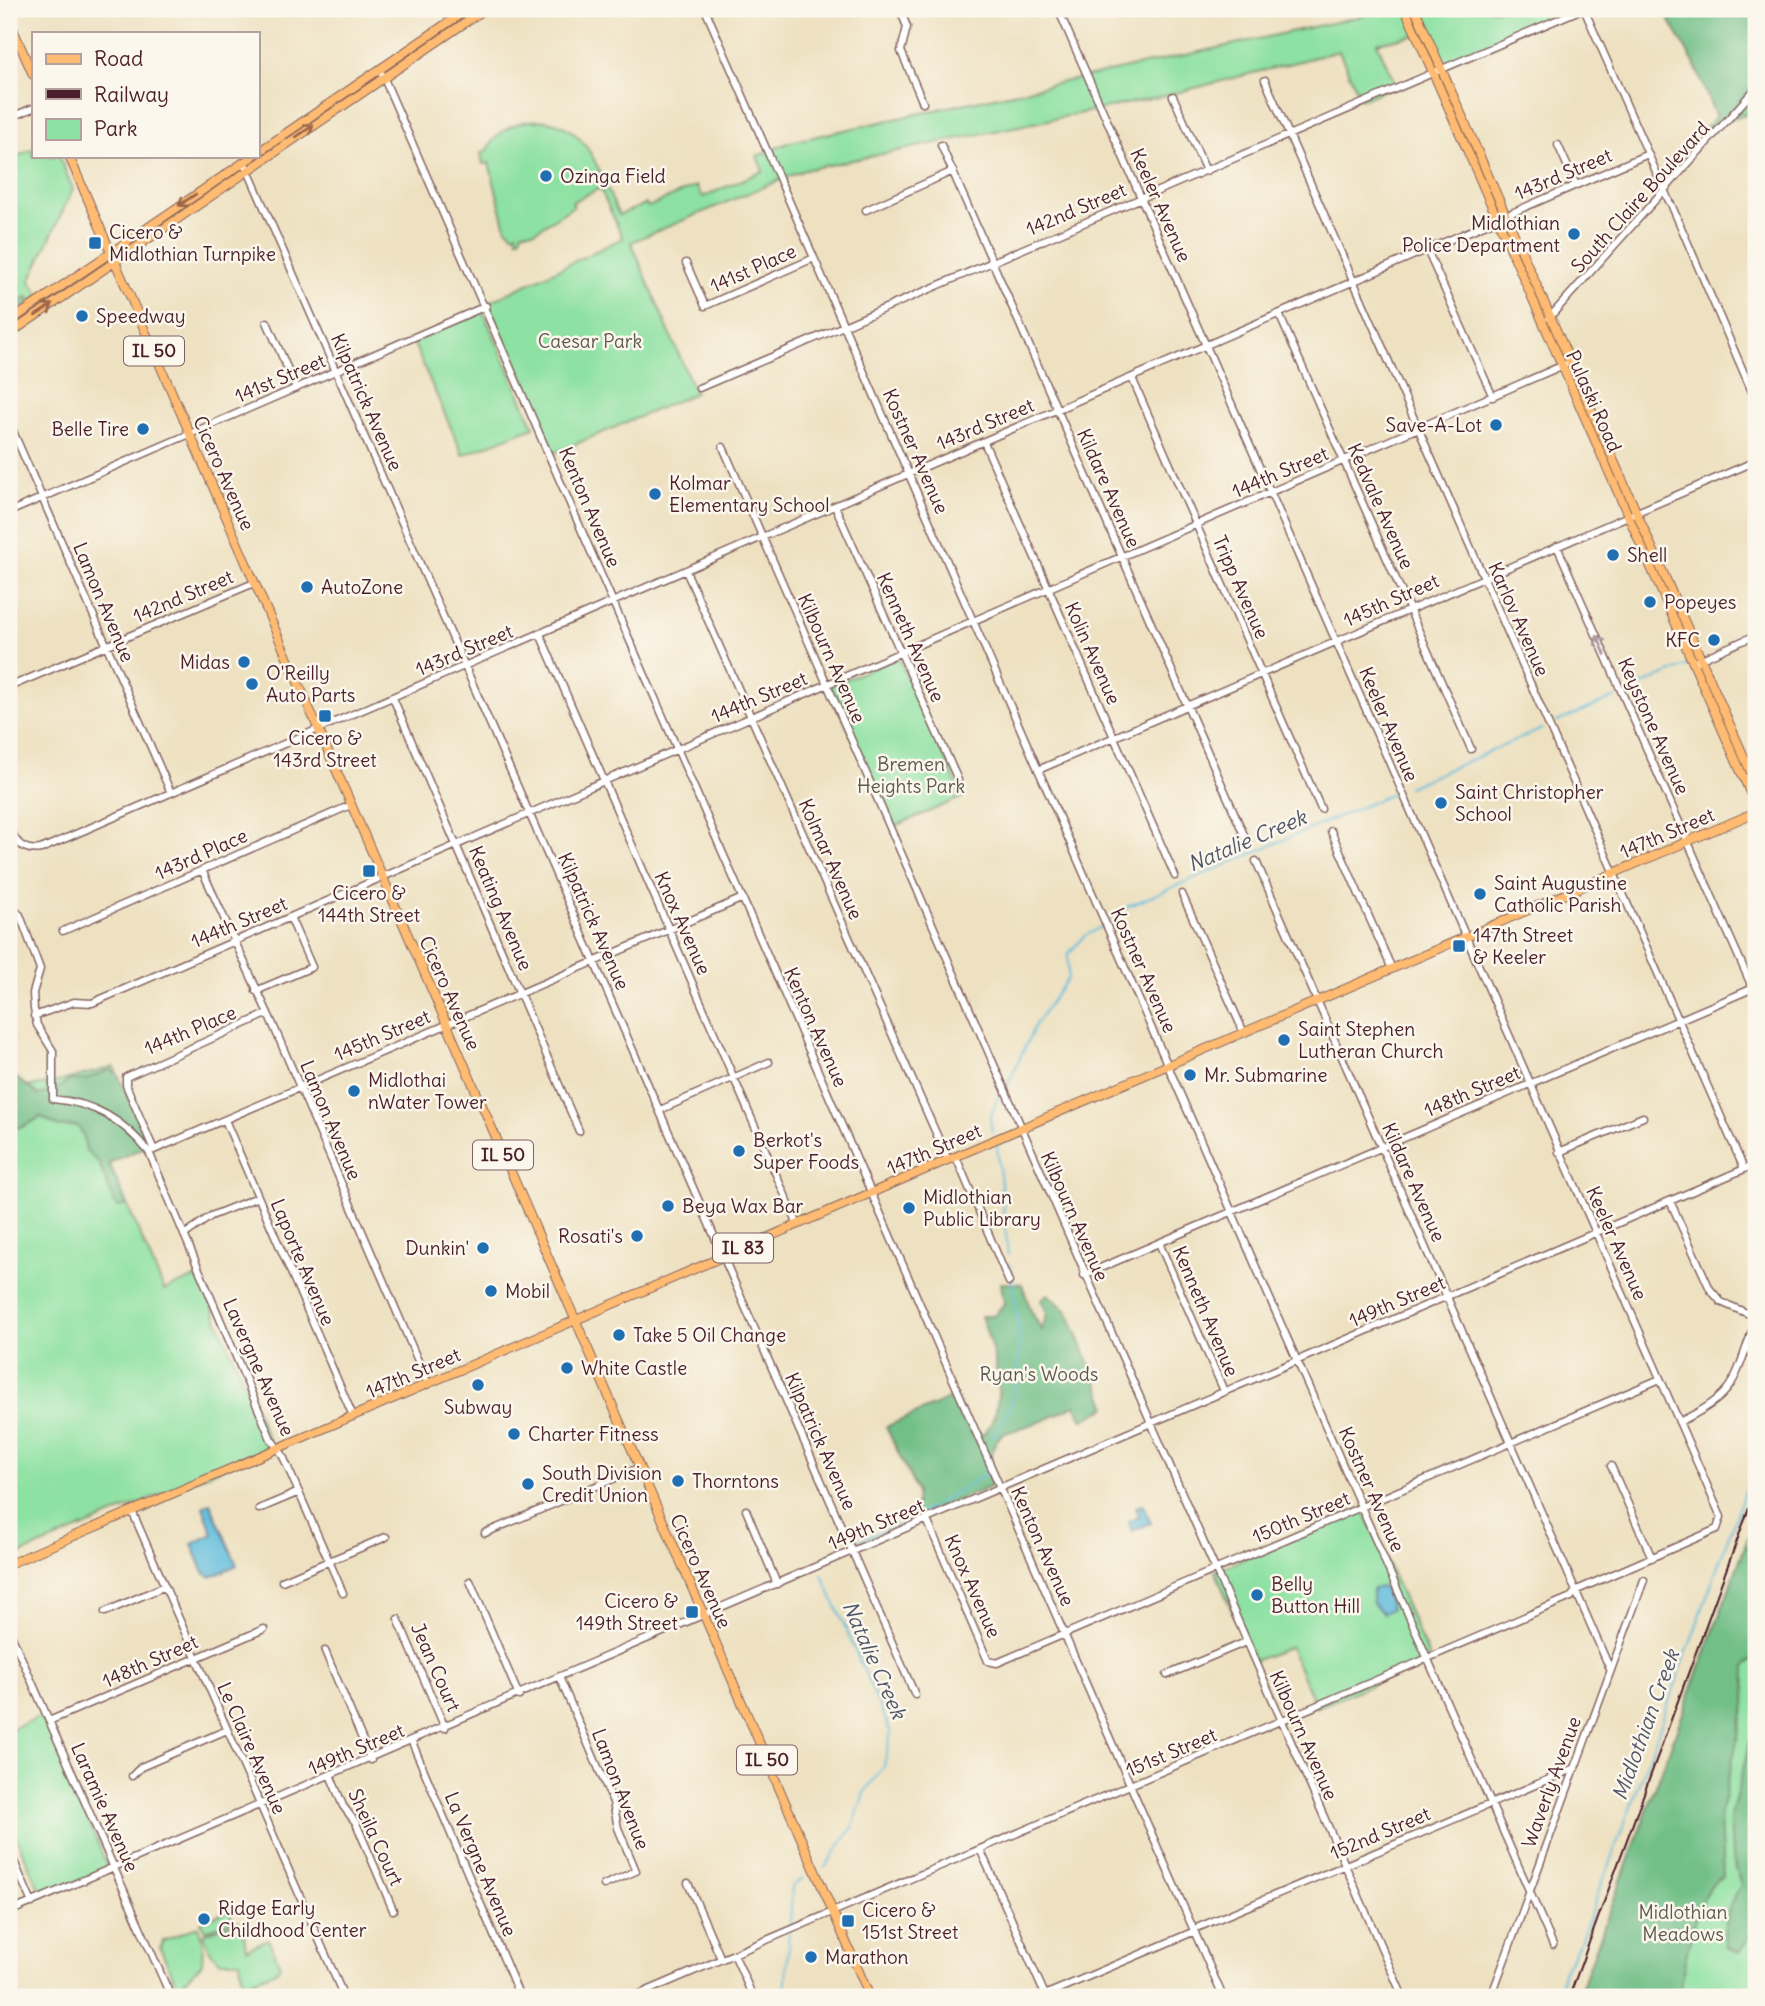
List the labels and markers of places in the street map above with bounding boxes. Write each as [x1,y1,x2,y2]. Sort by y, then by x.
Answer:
place label: Ozinga Field [560,164,666,188]
marker: Ozinga Field [538,168,554,184]
place label: Midlothian Police Department [1402,211,1560,257]
place label: Cicero & Midlothian Turnpike [109,220,276,266]
marker: Midlothian Police Department [1566,226,1582,242]
marker: Cicero & Midlothian Turnpike [87,235,103,251]
place label: Speedway [96,304,186,328]
marker: Speedway [74,308,90,324]
place label: Save-A-Lot [1386,413,1482,437]
place label: Belle Tire [51,417,129,441]
marker: Save-A-Lot [1488,417,1504,433]
marker: Belle Tire [135,421,151,437]
place label: Kolmar Elementary School [669,471,830,517]
marker: Kolmar Elementary School [647,486,663,502]
place label: Shell [1627,543,1667,567]
marker: Shell [1605,547,1621,563]
place label: AutoZone [321,575,403,599]
marker: AutoZone [299,579,315,595]
place label: Popeyes [1664,590,1736,614]
marker: Popeyes [1642,594,1658,610]
place label: KFC [1665,628,1700,652]
marker: KFC [1706,632,1722,648]
place label: Midas [180,650,230,674]
marker: Midas [236,654,252,670]
place label: O'Reilly Auto Parts [266,661,356,707]
marker: O'Reilly Auto Parts [244,676,260,692]
marker: Cicero & 143rd Street [317,708,333,724]
place label: Cicero & 143rd Street [273,726,377,772]
place label: Saint Christopher School [1455,780,1604,826]
marker: Saint Christopher School [1433,795,1449,811]
marker: Cicero & 144th Street [361,863,377,879]
place label: Saint Augustine Catholic Parish [1494,871,1627,917]
place label: Cicero & 144th Street [318,881,420,927]
marker: Saint Augustine Catholic Parish [1472,886,1488,902]
place label: 147th Street & Keeler [1473,923,1573,969]
marker: 147th Street & Keeler [1451,938,1467,954]
place label: Saint Stephen Lutheran Church [1298,1017,1443,1063]
marker: Saint Stephen Lutheran Church [1276,1032,1292,1048]
place label: Mr. Submarine [1204,1063,1327,1087]
marker: Mr. Submarine [1182,1067,1198,1083]
place label: Midlothai nWater Tower [368,1068,487,1114]
marker: Midlothai nWater Tower [346,1083,362,1099]
place label: Berkot's Super Foods [753,1128,859,1174]
marker: Berkot's Super Foods [731,1143,747,1159]
place label: Midlothian Public Library [923,1185,1041,1231]
place label: Beya Wax Bar [682,1194,804,1218]
marker: Beya Wax Bar [660,1198,676,1214]
marker: Midlothian Public Library [901,1200,917,1216]
place label: Rosati's [558,1224,623,1248]
marker: Rosati's [629,1228,645,1244]
place label: Dunkin' [405,1236,469,1260]
marker: Dunkin' [475,1240,491,1256]
place label: Mobil [505,1279,550,1303]
marker: Mobil [483,1283,499,1299]
place label: Take 5 Oil Change [633,1323,786,1347]
marker: Take 5 Oil Change [611,1327,627,1343]
place label: White Castle [581,1356,687,1380]
marker: White Castle [559,1360,575,1376]
marker: Subway [470,1377,486,1393]
place label: Subway [444,1395,512,1419]
place label: Charter Fitness [528,1422,659,1446]
marker: Charter Fitness [506,1426,522,1442]
place label: South Division Credit Union [542,1461,662,1507]
place label: Thorntons [692,1469,779,1493]
marker: Thorntons [670,1473,686,1489]
marker: South Division Credit Union [520,1476,536,1492]
place label: Belly Button Hill [1271,1572,1360,1618]
marker: Belly Button Hill [1249,1587,1265,1603]
place label: Cicero & 149th Street [576,1589,678,1635]
marker: Cicero & 149th Street [684,1604,700,1620]
place label: Ridge Early Childhood Center [218,1896,367,1942]
place label: Cicero & 151st Street [862,1898,958,1944]
marker: Ridge Early Childhood Center [196,1911,212,1927]
marker: Cicero & 151st Street [840,1913,856,1929]
place label: Marathon [825,1945,909,1969]
marker: Marathon [803,1949,819,1965]

